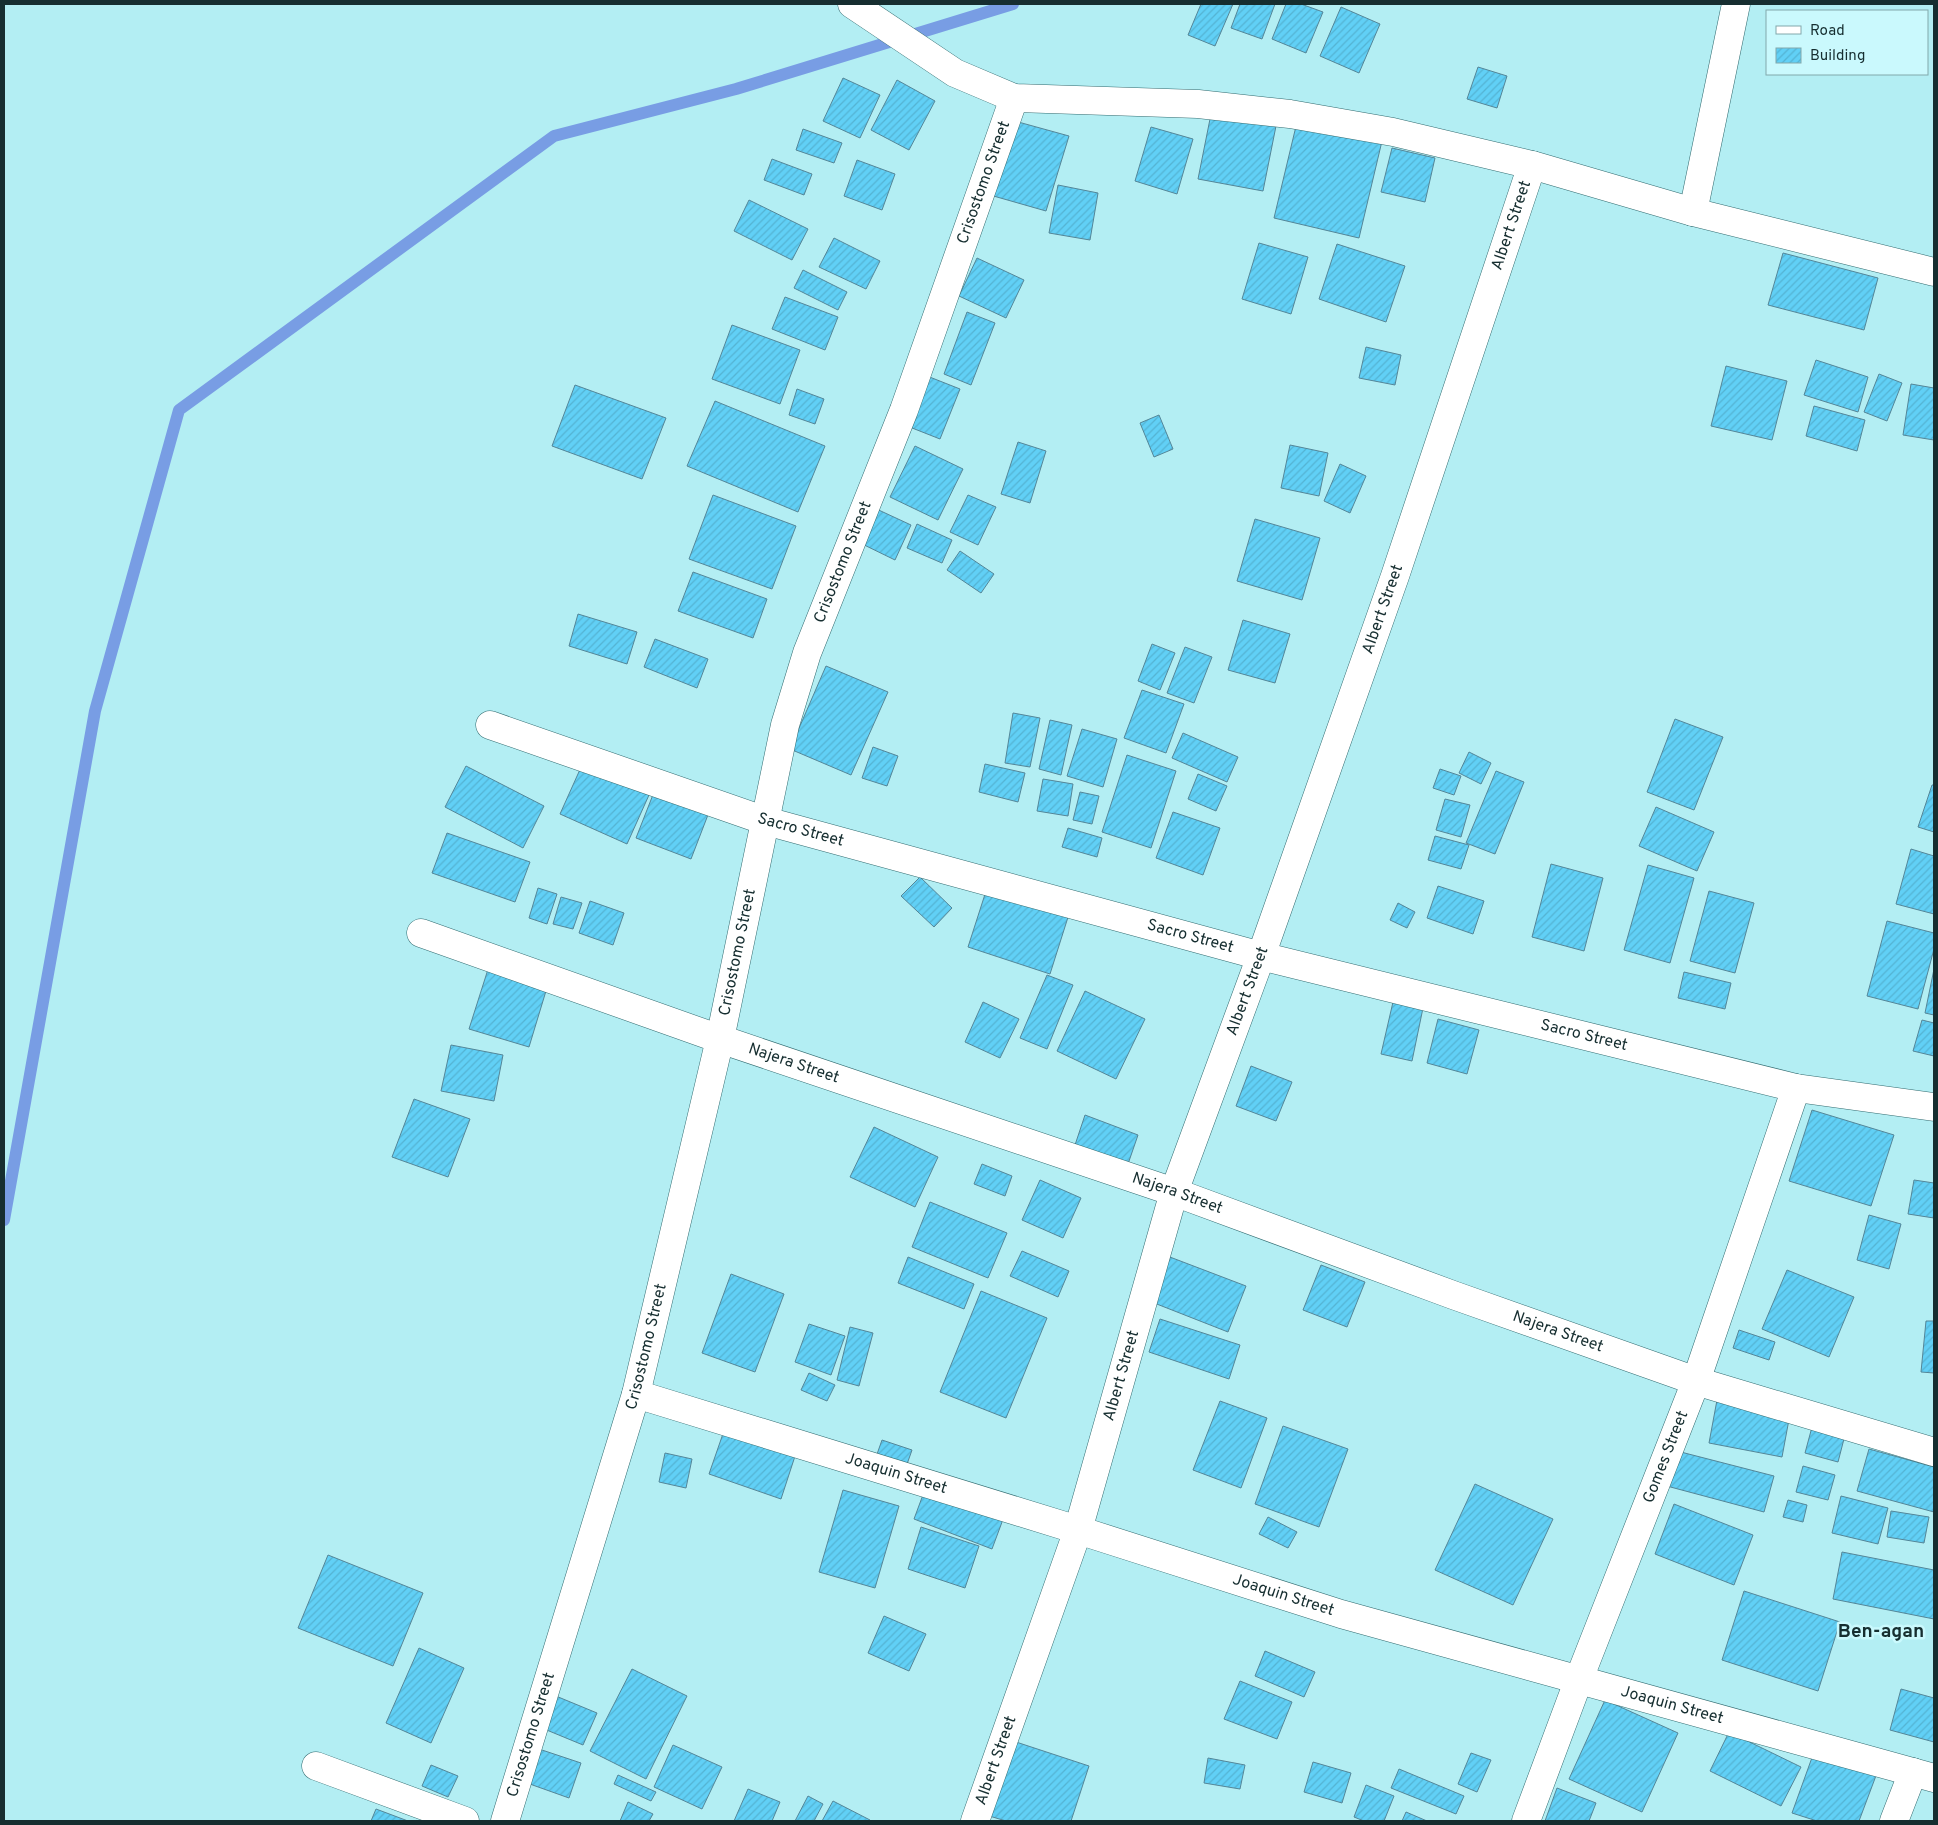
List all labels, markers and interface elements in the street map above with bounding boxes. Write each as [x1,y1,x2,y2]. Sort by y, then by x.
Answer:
legend [1766,10,1928,75]
text: Road [1810,22,1845,41]
text: Building [1810,47,1865,66]
street label: Crisostomo Street [953,118,1015,247]
street label: Albert Street [1488,178,1536,273]
street label: Crisostomo Street [810,499,876,626]
street label: Albert Street [1358,562,1408,657]
street label: Sacro Street [755,809,846,852]
street label: Crisostomo Street [715,887,761,1018]
street label: Sacro Street [1145,915,1236,958]
street label: Albert Street [1222,944,1273,1039]
street label: Sacro Street [1538,1015,1630,1056]
street label: Najera Street [746,1039,842,1088]
street label: Najera Street [1129,1169,1225,1219]
street label: Crisostomo Street [622,1282,672,1413]
street label: Najera Street [1510,1307,1606,1357]
street label: Albert Street [1099,1328,1144,1424]
street label: Gomes Street [1639,1408,1693,1506]
street label: Joaquin Street [843,1449,949,1499]
street label: Joaquin Street [1230,1570,1337,1621]
district label: Ben-agan [1838,1620,1924,1644]
street label: Crisostomo Street [503,1670,560,1800]
street label: Joaquin Street [1618,1682,1726,1729]
street label: Albert Street [971,1713,1021,1808]

